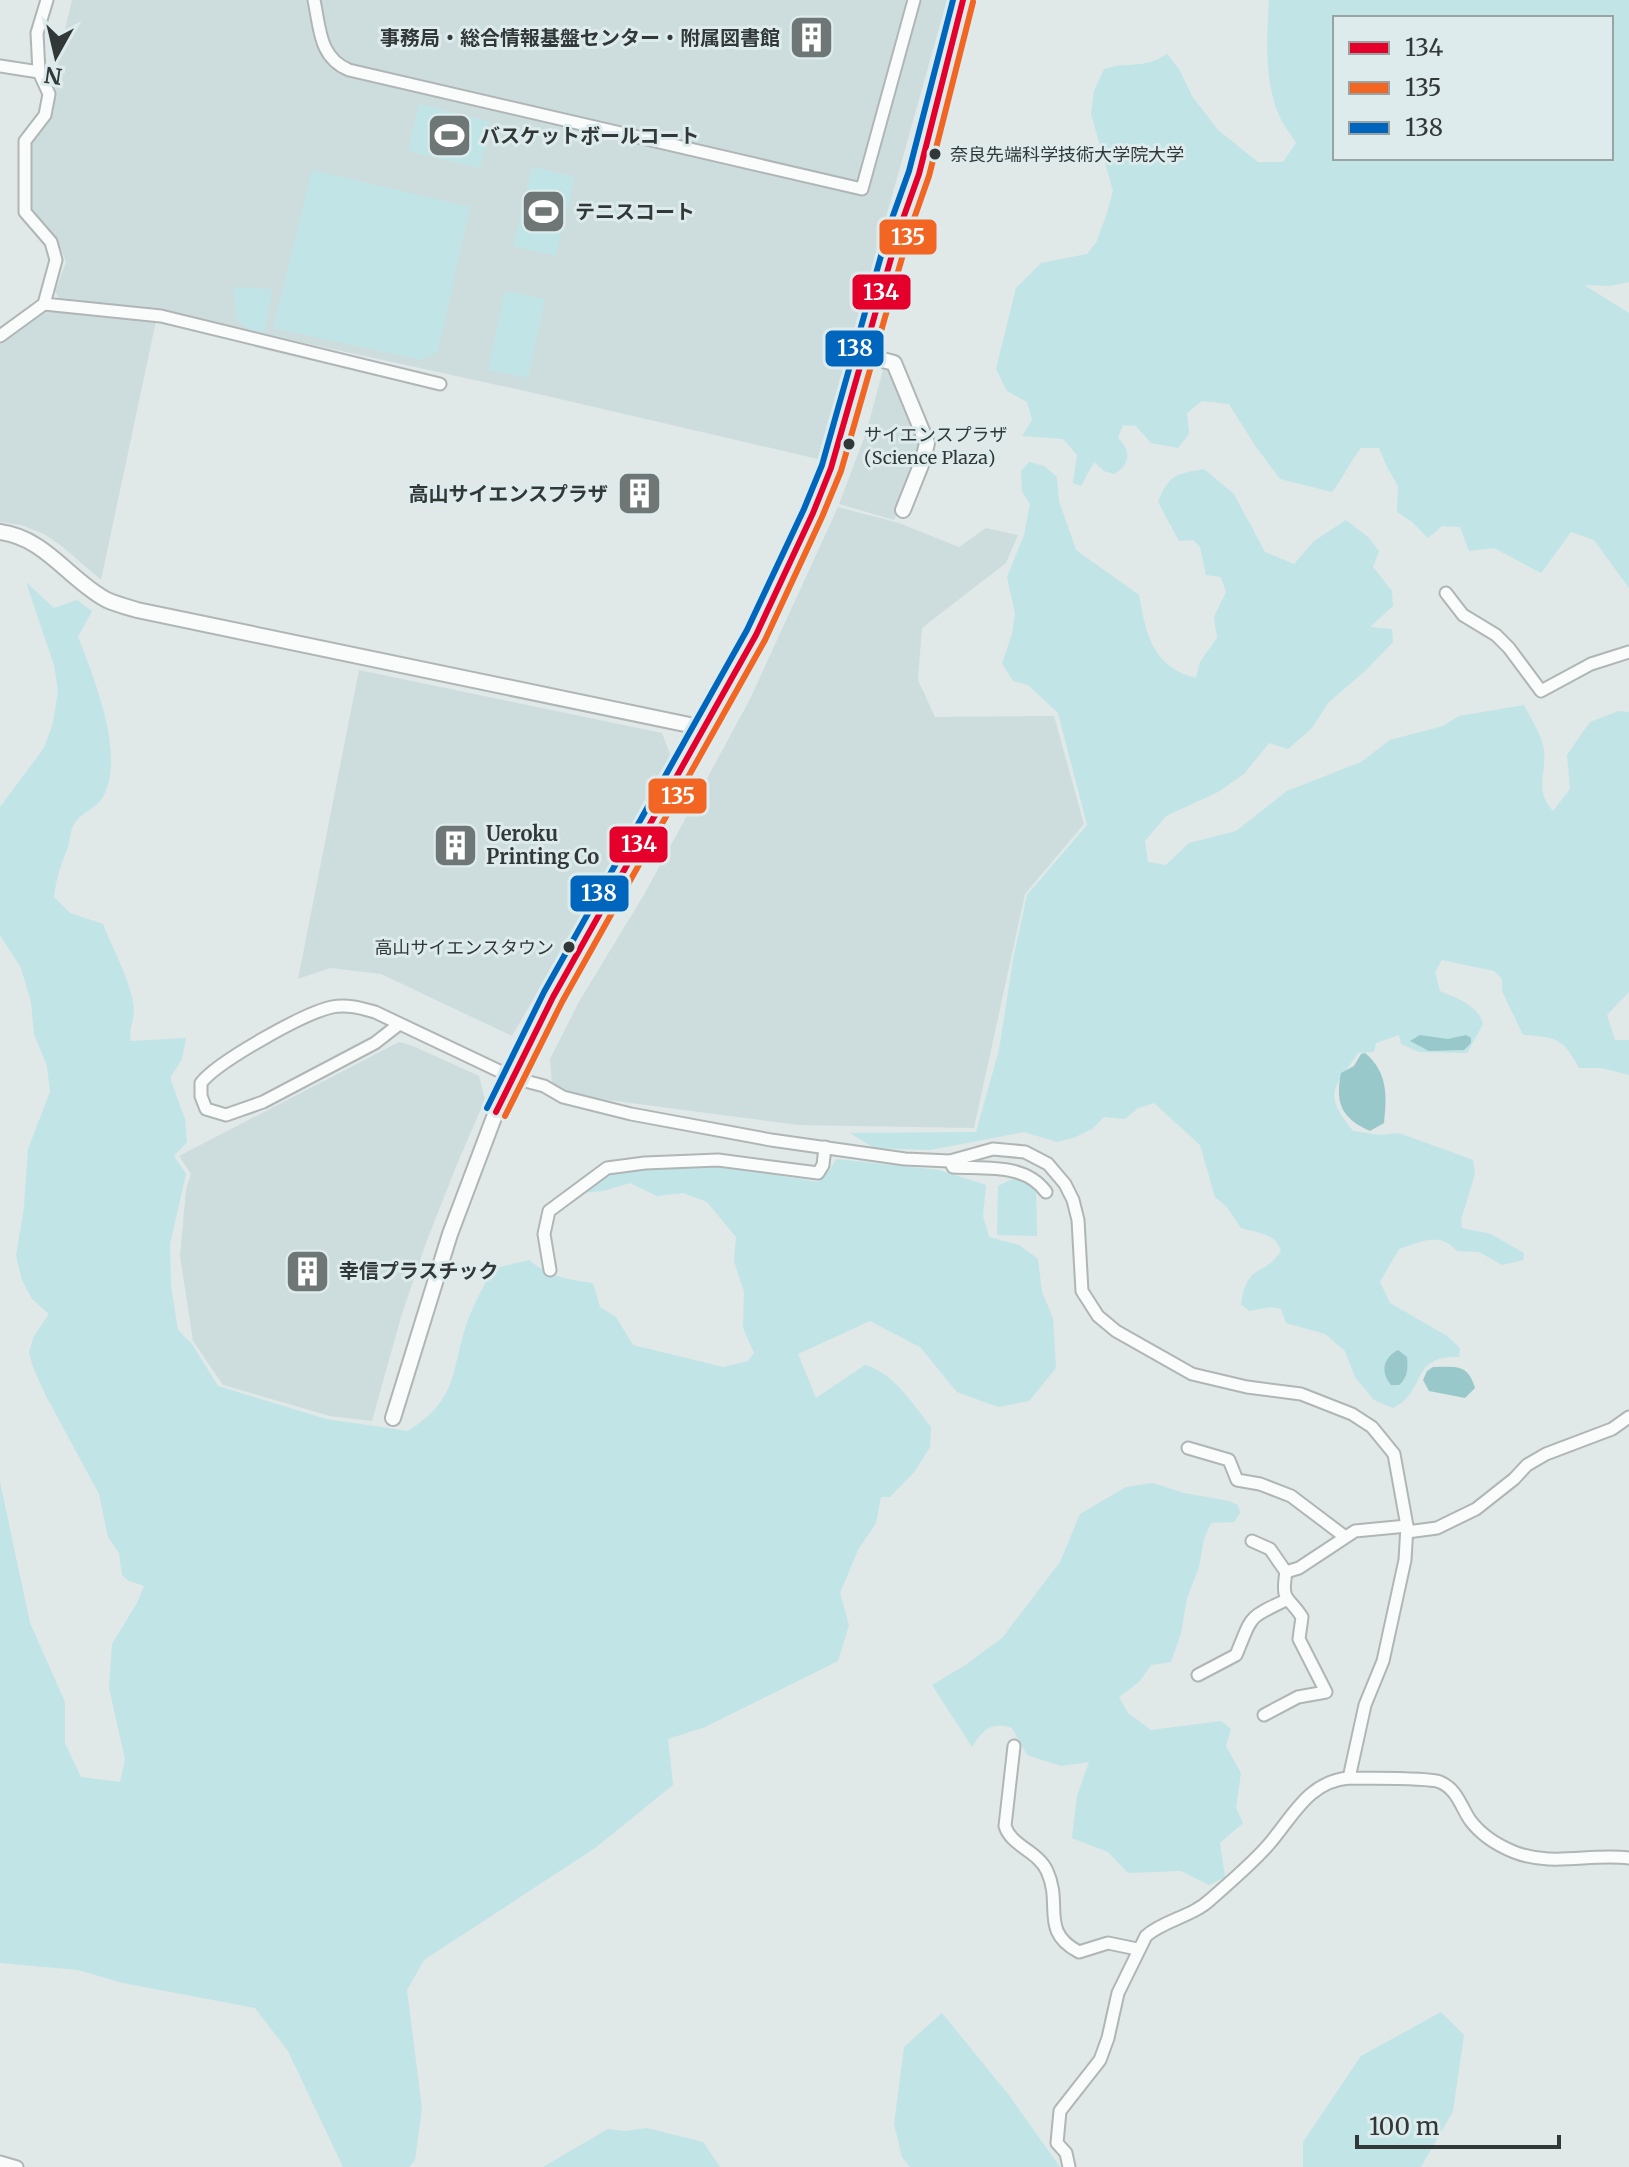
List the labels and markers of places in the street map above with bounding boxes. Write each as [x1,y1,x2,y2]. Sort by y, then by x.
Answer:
building icon: 事務局・総合情報基盤センター・附属図書館 [787,14,835,62]
place label: 事務局・総合情報基盤センター・附属図書館 [380,25,780,50]
sports icon: バスケットボールコート [425,112,473,160]
place label: バスケットボールコート [480,123,700,148]
place label: 奈良先端科学技術大学院大学 [950,143,1184,166]
marker: 奈良先端科学技術大学院大学 [927,146,943,162]
sports icon: テニスコート [520,188,568,236]
place label: テニスコート [575,199,695,224]
place label: サイエンスプラザ (Science Plaza) [864,423,1007,469]
marker: サイエンスプラザ (Science Plaza) [841,436,857,452]
building icon: 高山サイエンスプラザ [615,470,663,518]
place label: 高山サイエンスプラザ [409,481,608,506]
place label: Ueroku Printing Co [486,821,599,869]
building icon: Ueroku Printing Co [431,822,479,870]
place label: 高山サイエンスタウン [375,936,554,959]
marker: 高山サイエンスタウン [561,939,577,955]
building icon: 幸信プラスチック [284,1247,332,1295]
place label: 幸信プラスチック [339,1258,499,1283]

